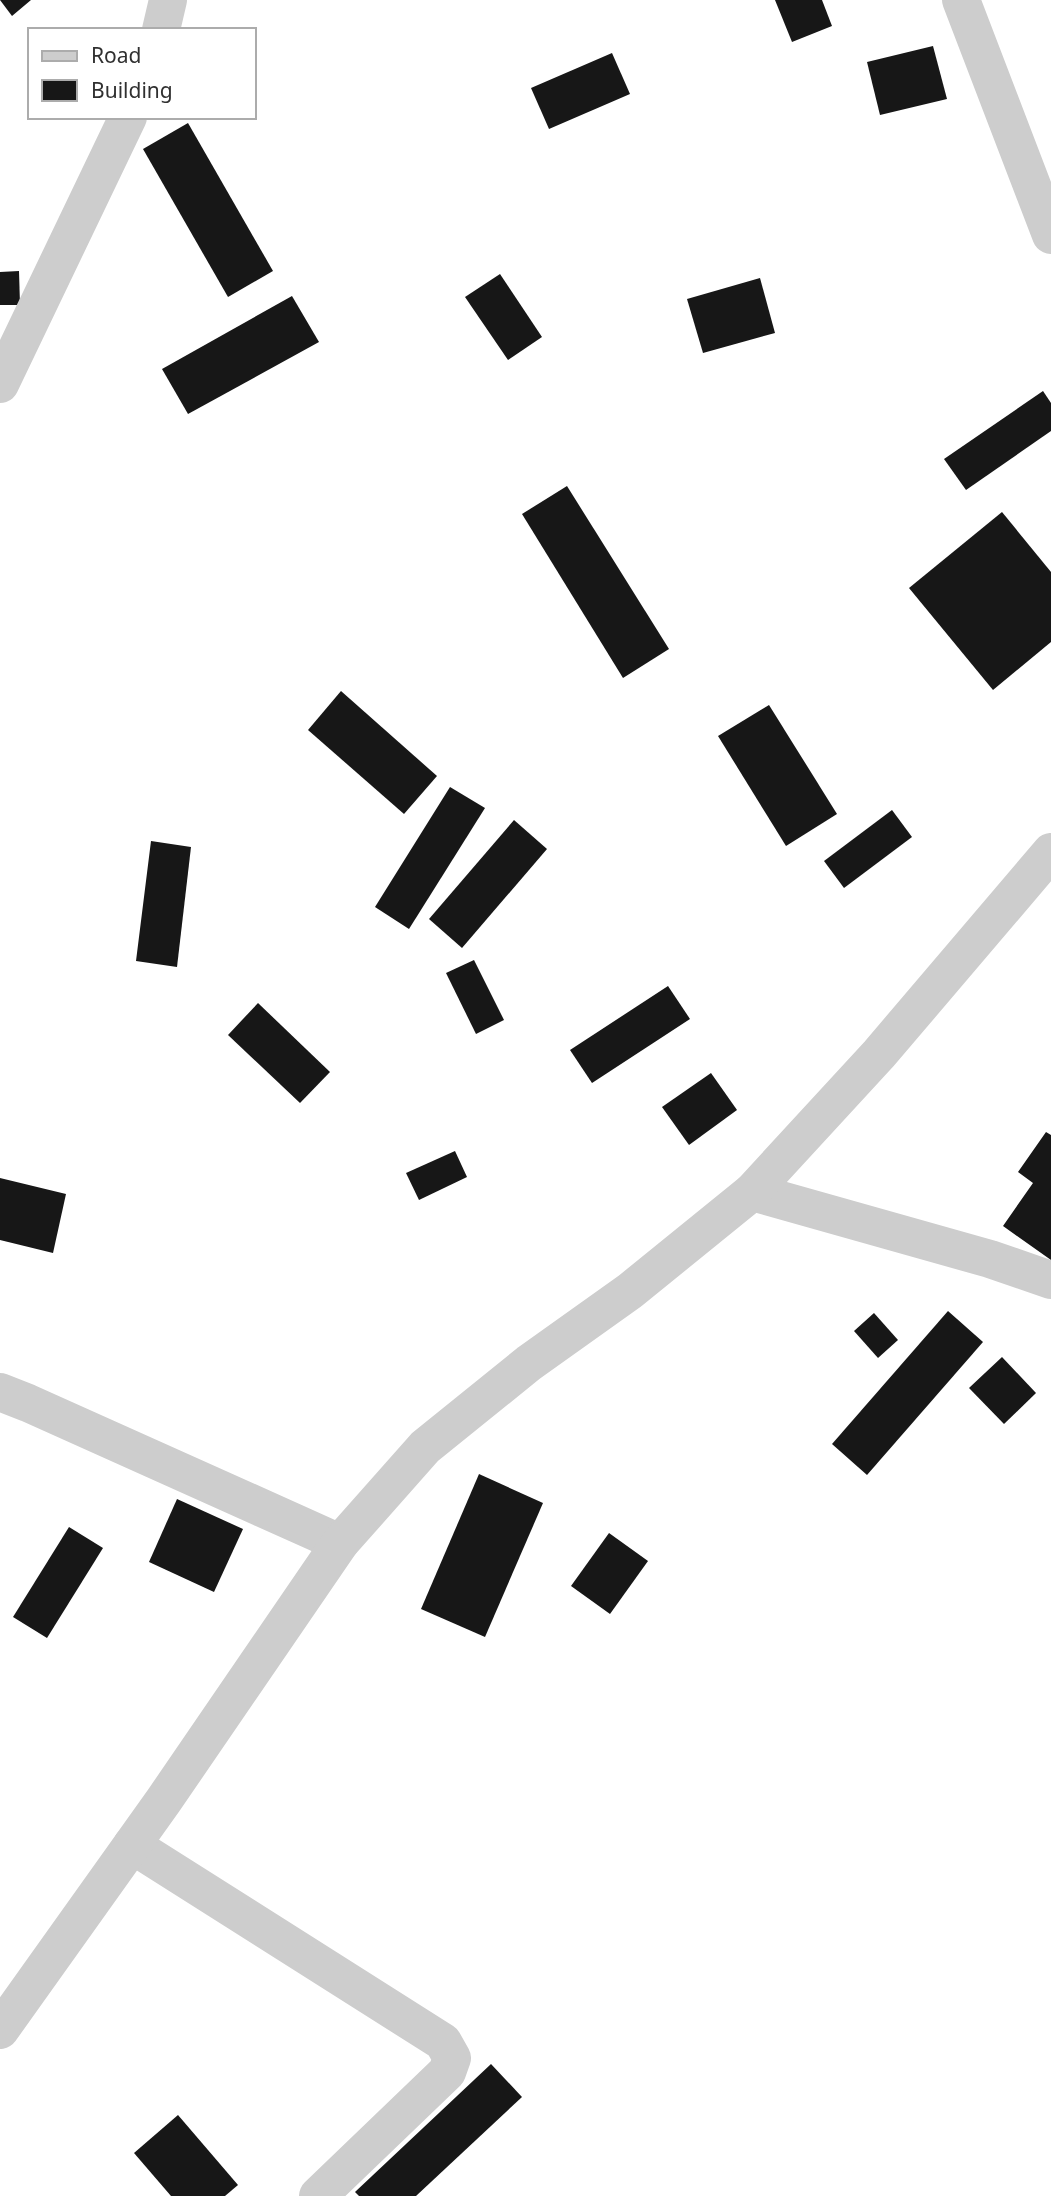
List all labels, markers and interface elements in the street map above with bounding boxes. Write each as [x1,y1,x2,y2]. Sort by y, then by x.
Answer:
legend [28,28,256,119]
text: Road [91,41,141,69]
text: Building [91,76,173,104]

